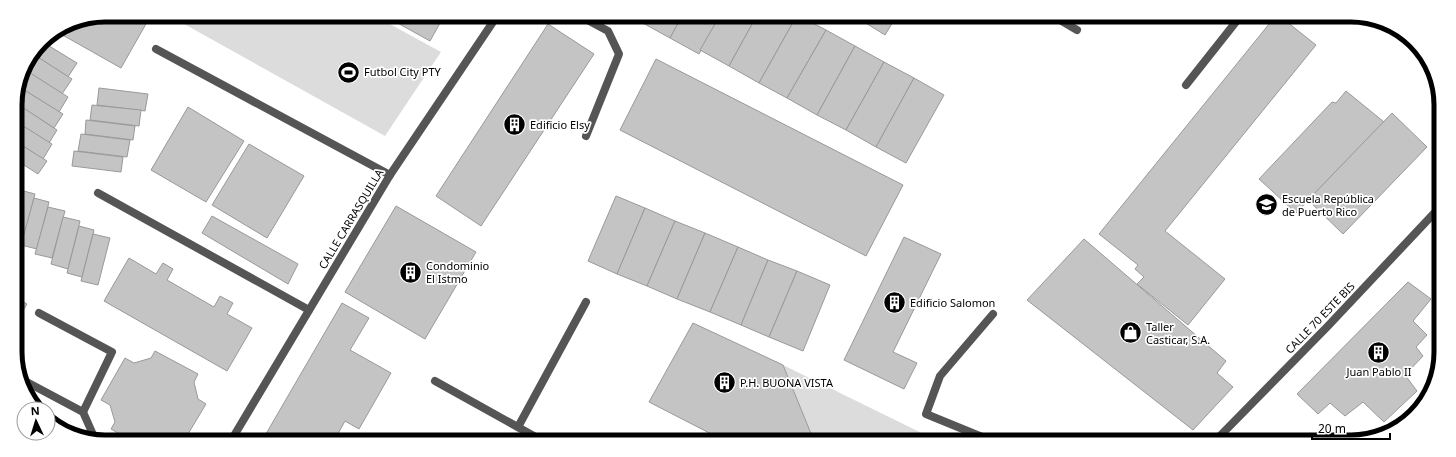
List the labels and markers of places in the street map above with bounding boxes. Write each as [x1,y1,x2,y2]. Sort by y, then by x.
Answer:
sports icon: Futbol City PTY [336,59,362,85]
place label: Futbol City PTY [364,64,442,79]
building icon: Edificio Elsy [502,112,528,138]
place label: Edificio Elsy [530,117,590,132]
place label: Escuela República de Puerto Rico [1282,191,1374,219]
school or university icon: Escuela República de Puerto Rico [1254,192,1280,218]
place label: Condominio El Istmo [426,258,490,286]
building icon: Condominio El Istmo [398,259,424,285]
building icon: Edificio Salomon [881,290,907,316]
place label: Edificio Salomon [910,295,995,310]
place label: Taller Casticar, S.A. [1146,319,1210,347]
shop icon: Taller Casticar, S.A. [1118,320,1144,346]
building icon: Juan Pablo II [1366,339,1392,365]
place label: Juan Pablo II [1345,364,1412,379]
building icon: P.H. BUONA VISTA [712,370,738,396]
place label: P.H. BUONA VISTA [740,375,834,390]

